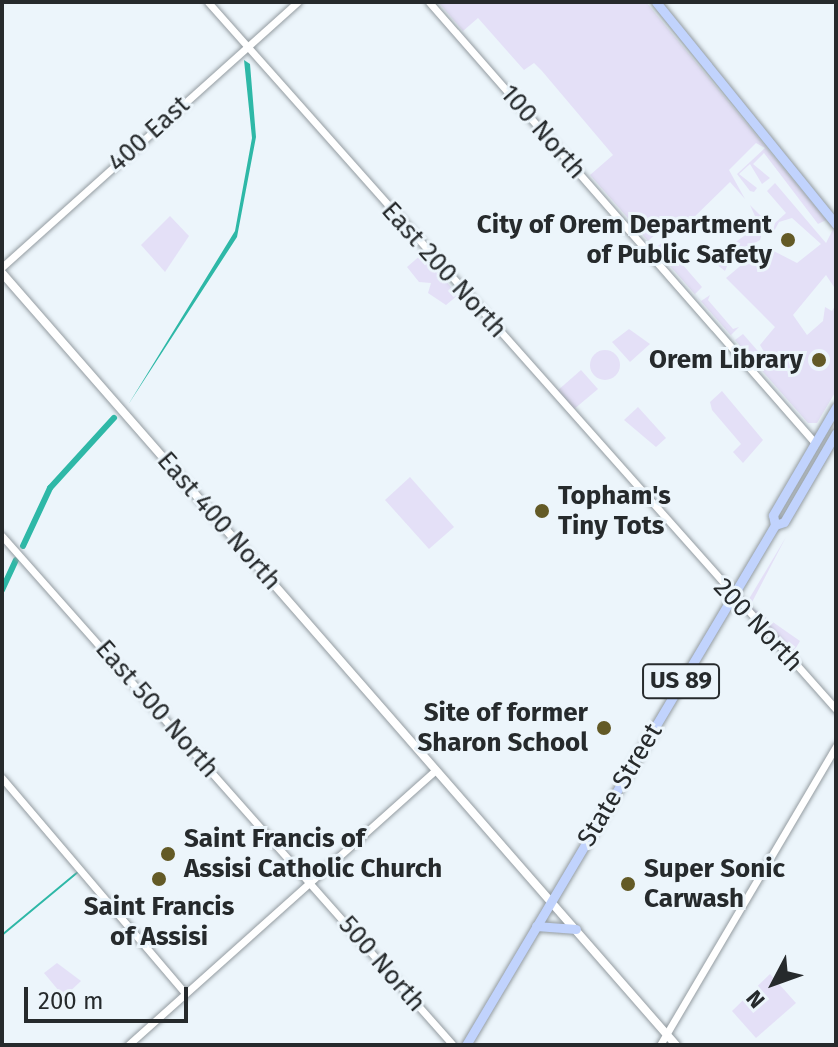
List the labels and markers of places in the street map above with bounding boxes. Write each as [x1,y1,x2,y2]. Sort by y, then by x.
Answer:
place label: City of Orem Department of Public Safety [477,209,772,270]
marker: City of Orem Department of Public Safety [779,231,797,249]
place label: Orem Library [649,344,803,376]
marker: Orem Library [810,351,828,369]
place label: Topham's Tiny Tots [558,480,671,542]
marker: Topham's Tiny Tots [533,502,551,520]
place label: Site of former Sharon School [417,697,588,758]
marker: Site of former Sharon School [595,719,613,737]
place label: Saint Francis of Assisi Catholic Church [184,823,442,884]
marker: Saint Francis of Assisi Catholic Church [159,845,177,863]
place label: Super Sonic Carwash [644,853,785,914]
marker: Saint Francis of Assisi [150,870,168,888]
marker: Super Sonic Carwash [619,875,637,893]
place label: Saint Francis of Assisi [84,891,234,952]

